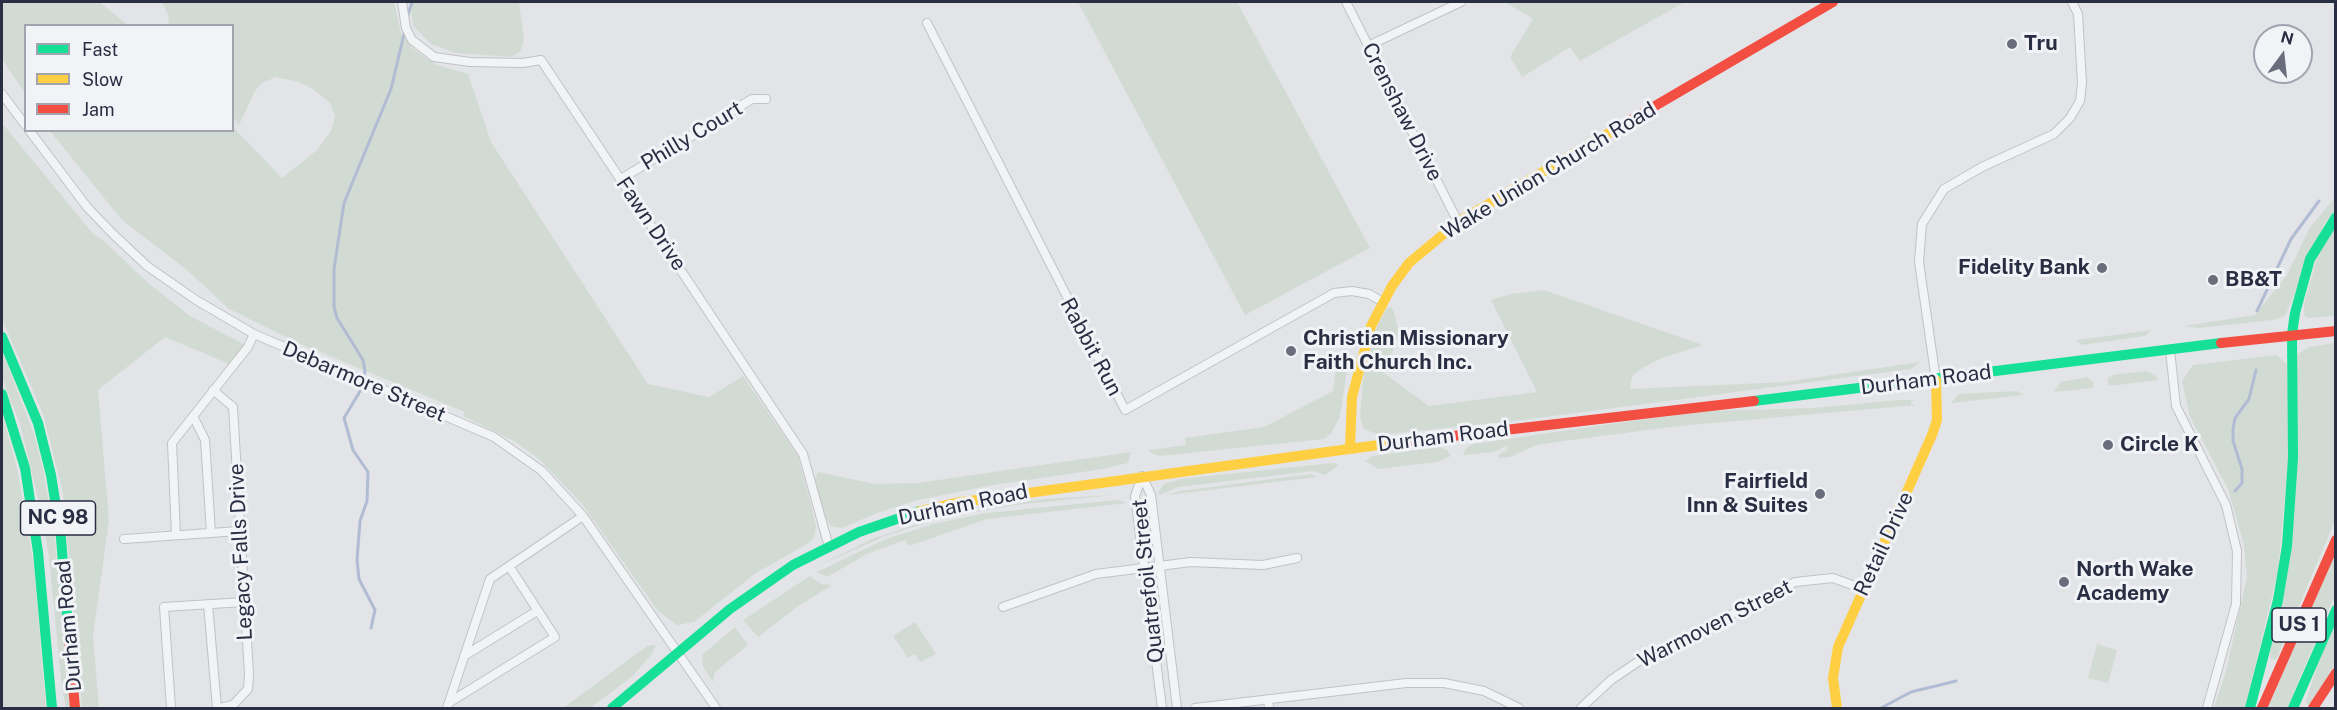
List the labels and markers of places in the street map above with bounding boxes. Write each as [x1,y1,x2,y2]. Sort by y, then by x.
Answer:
place label: Tru [2024,31,2058,57]
marker: Tru [2005,37,2019,51]
place label: Fidelity Bank [1958,255,2090,281]
marker: Fidelity Bank [2095,261,2109,275]
place label: BB&T [2225,267,2282,293]
marker: BB&T [2206,273,2220,287]
place label: Christian Missionary Faith Church Inc. [1303,326,1509,376]
marker: Christian Missionary Faith Church Inc. [1284,344,1298,358]
place label: Circle K [2120,432,2199,458]
marker: Circle K [2101,438,2115,452]
place label: Fairfield Inn & Suites [1686,469,1808,519]
marker: Fairfield Inn & Suites [1813,487,1827,501]
place label: North Wake Academy [2076,557,2194,607]
marker: North Wake Academy [2057,575,2071,589]

